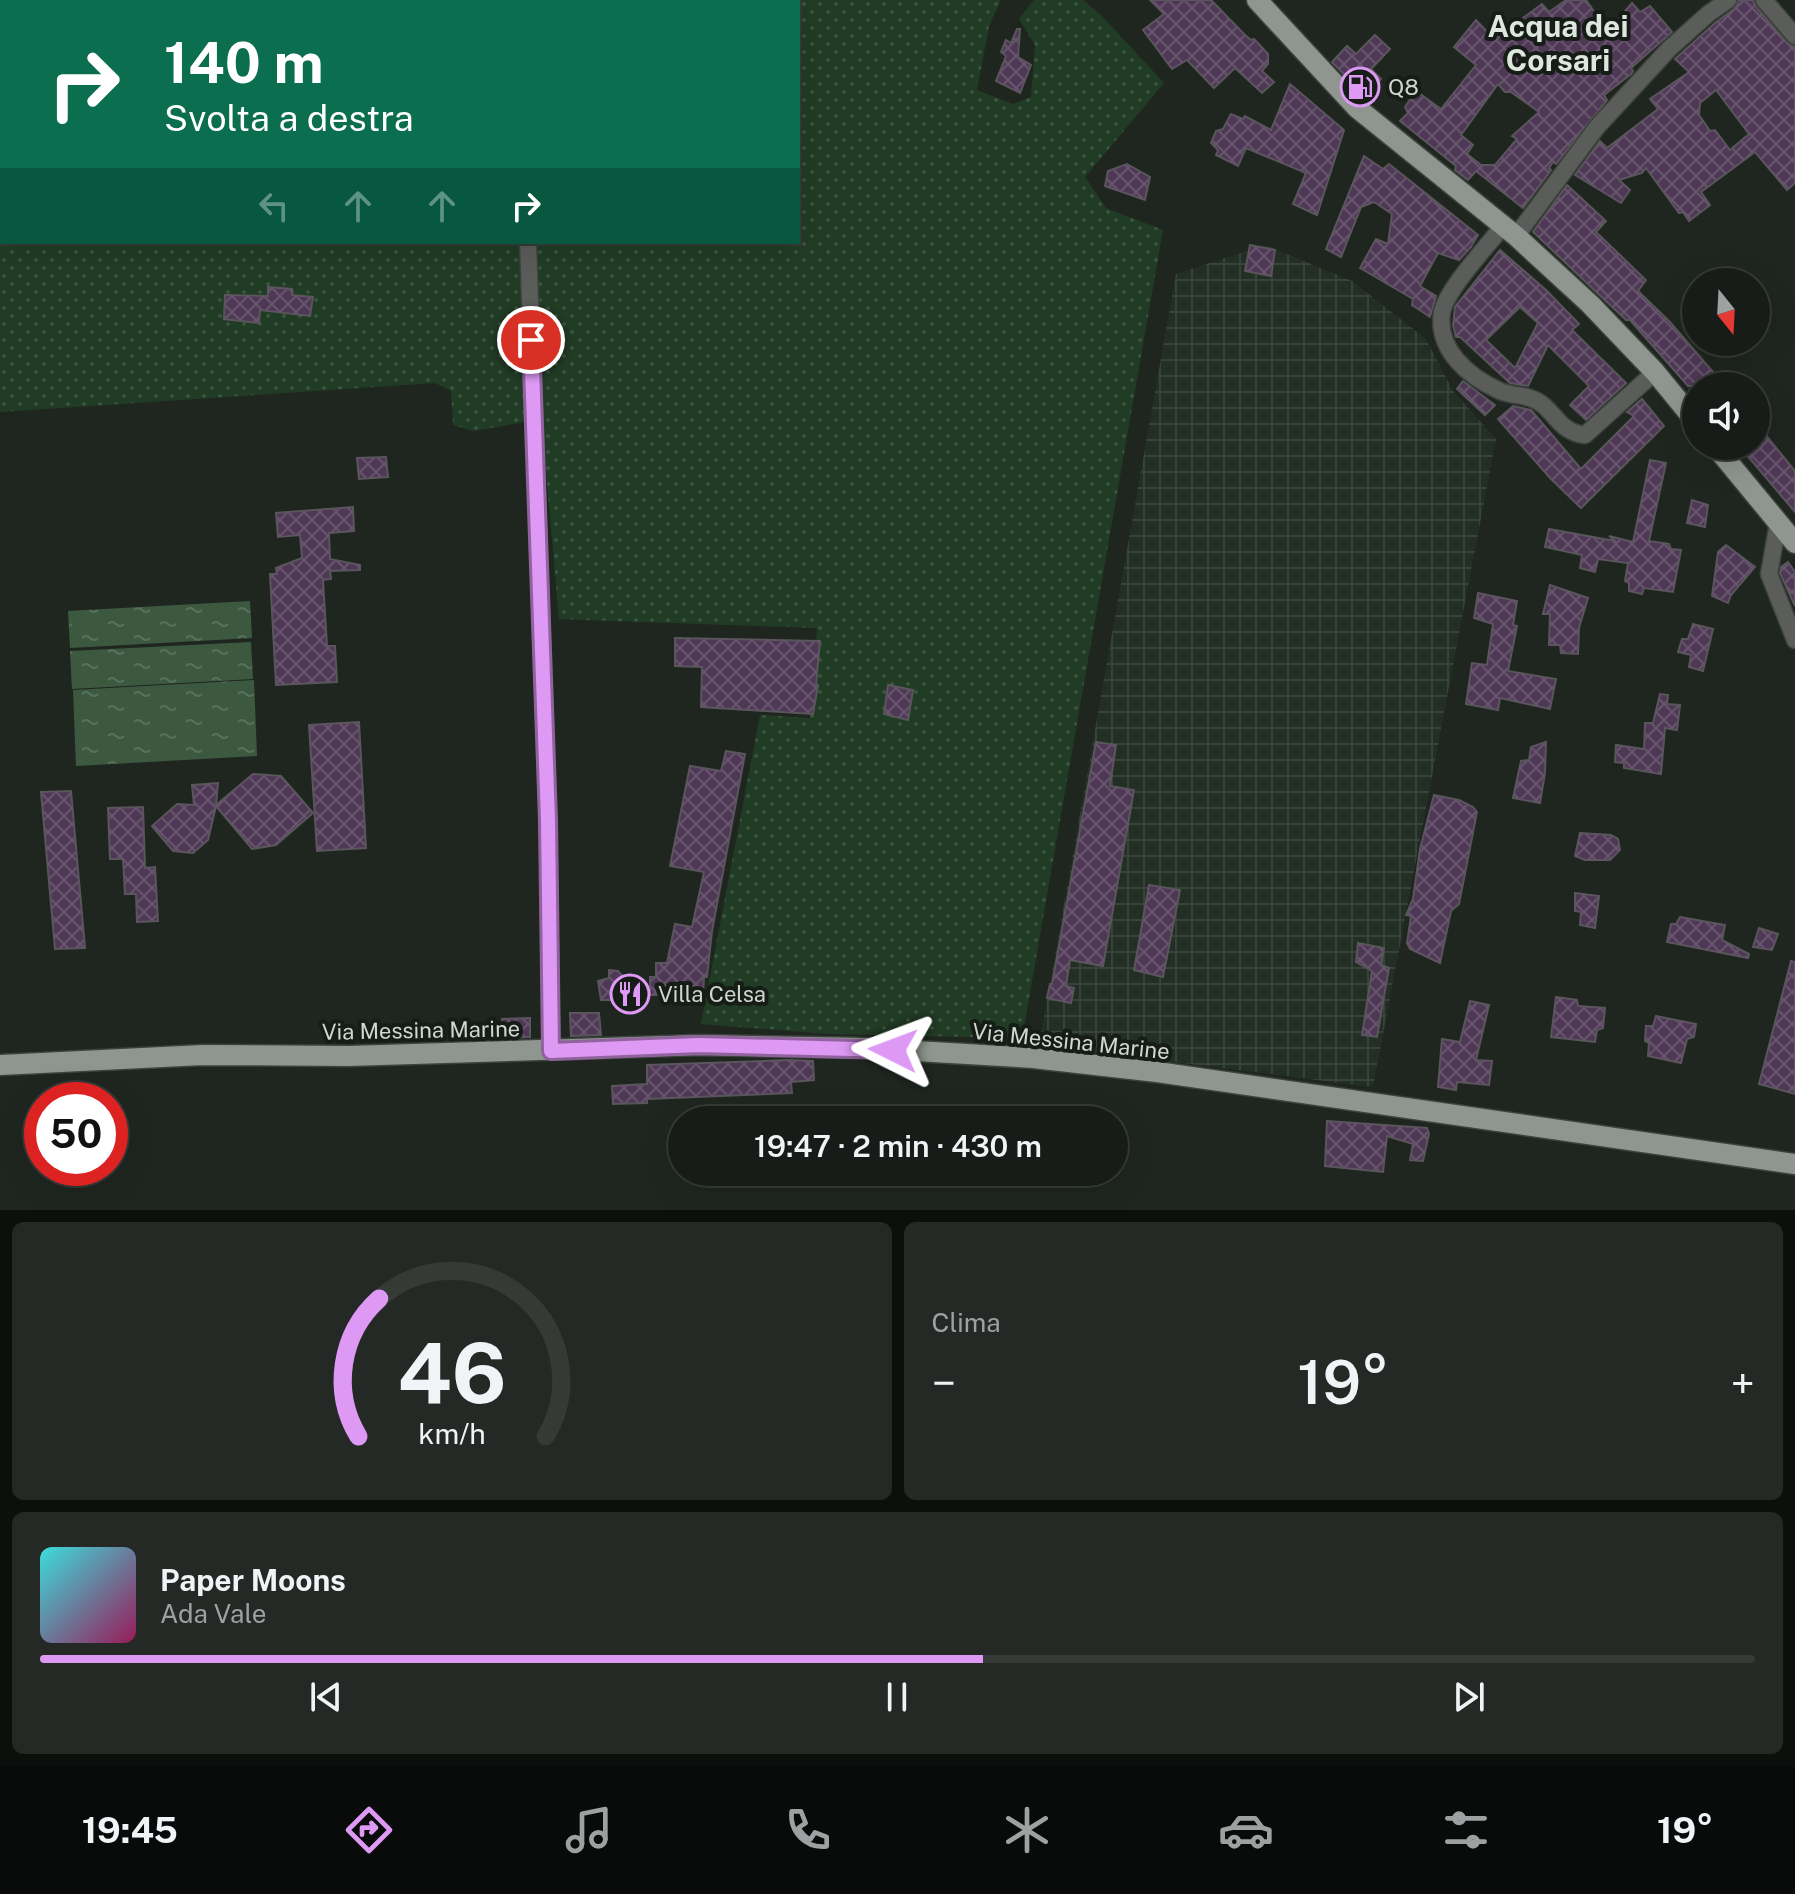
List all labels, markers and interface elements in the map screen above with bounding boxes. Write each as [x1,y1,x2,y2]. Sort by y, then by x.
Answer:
district label: Acqua dei Corsari [1488,8,1628,78]
text: 140 m [164,30,324,96]
icon: right [32,32,136,136]
fuel station icon: Q8 [1339,66,1381,108]
place label: Q8 [1388,74,1419,100]
text: Svolta a destra [164,97,414,139]
icon: left [252,184,296,228]
icon: ahead [336,184,380,228]
icon: ahead [420,184,464,228]
icon: right [504,184,548,228]
north arrow [1682,268,1770,356]
map controls [1682,268,1770,460]
pin [497,306,565,374]
icon: arrive [509,318,553,362]
button: sound [1682,372,1770,460]
restaurant icon: Villa Celsa [609,973,651,1015]
place label: Villa Celsa [658,981,766,1007]
position arrow [851,1008,935,1092]
street label: Via Messina Marine [322,1015,520,1045]
street label: Via Messina Marine [971,1018,1171,1064]
speed limit sign: 50 [24,1082,128,1186]
text: 19:47 · 2 min · 430 m [754,1128,1042,1164]
text: Clima [932,1307,1001,1338]
text: 46 [397,1324,507,1422]
text: 19° [1297,1347,1389,1418]
text: − [932,1357,956,1409]
text: + [1731,1357,1755,1409]
text: km/h [418,1417,485,1450]
text: Paper Moons [160,1562,346,1598]
text: Ada Vale [160,1598,266,1629]
icon: previous [304,1675,348,1719]
icon: pause [875,1675,919,1719]
icon: next [1447,1675,1491,1719]
icon: directions [341,1802,397,1858]
icon: music [561,1802,617,1858]
icon: phone [780,1802,836,1858]
icon: climate [999,1802,1055,1858]
icon: car [1218,1802,1274,1858]
icon: filters [1438,1802,1494,1858]
text: 19:45 [82,1809,178,1851]
text: 19° [1657,1809,1713,1851]

